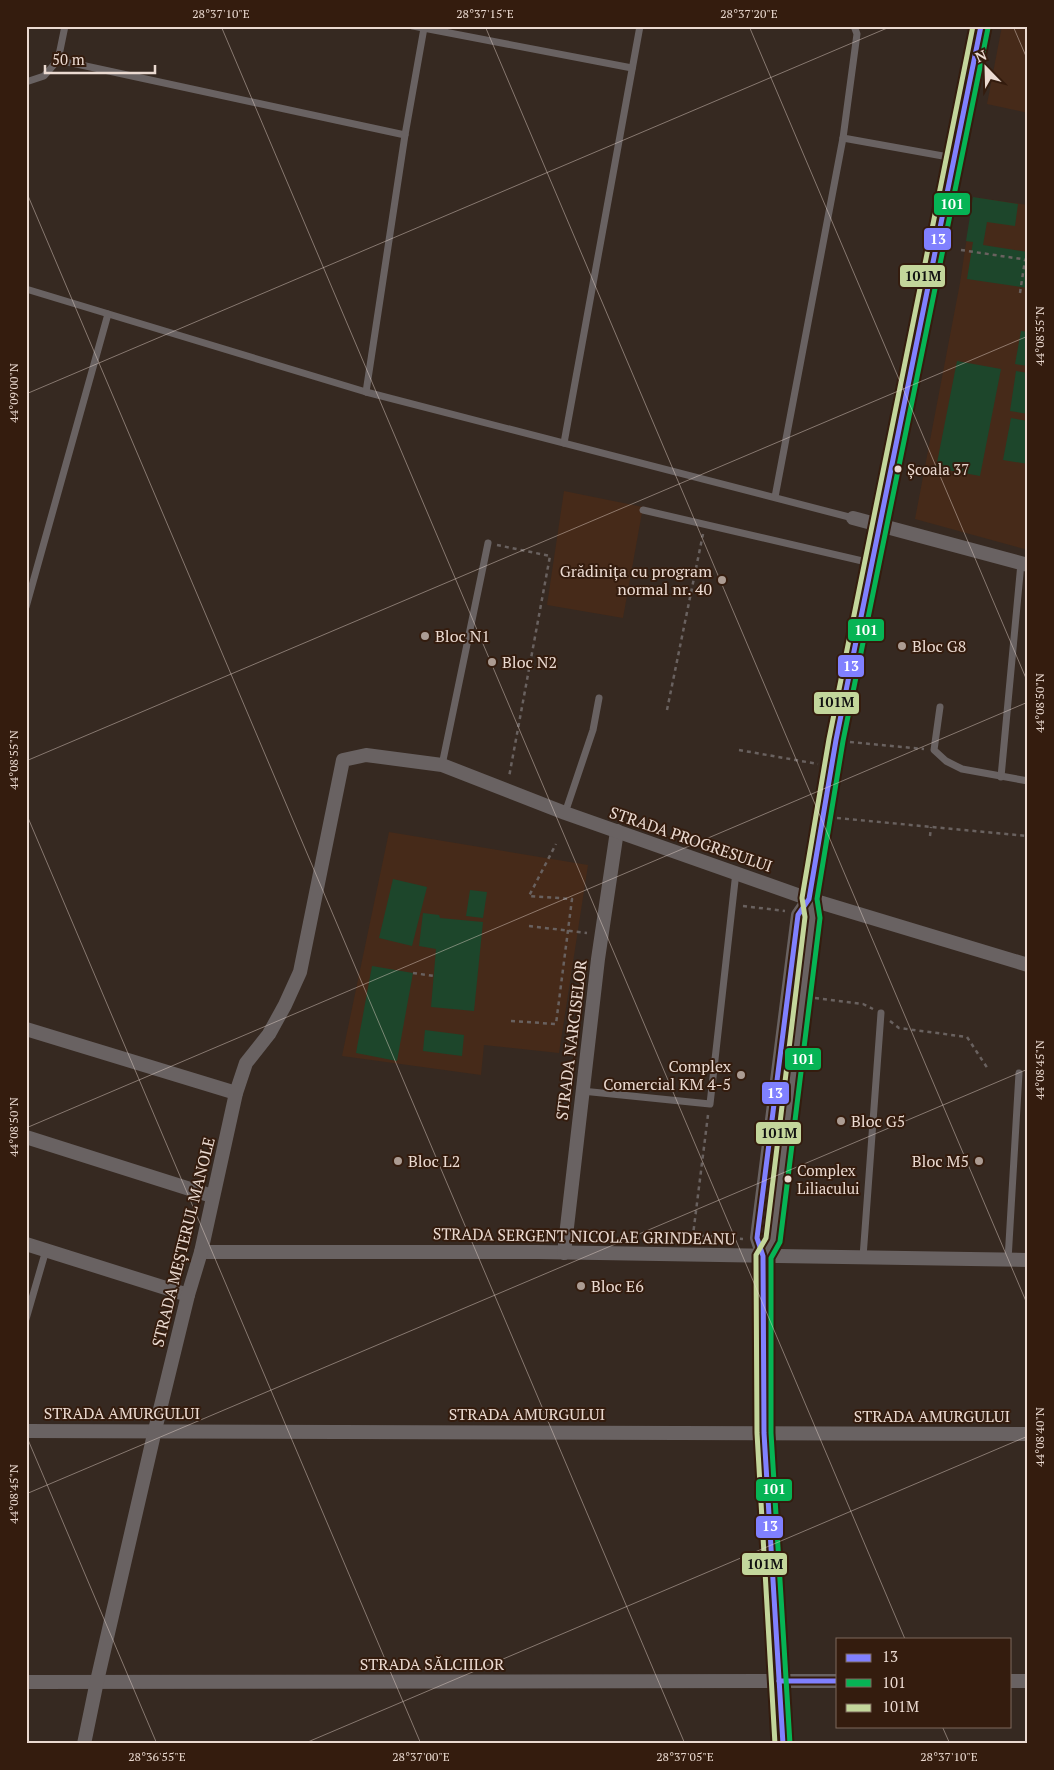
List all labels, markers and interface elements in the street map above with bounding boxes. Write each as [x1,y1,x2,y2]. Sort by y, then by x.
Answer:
text: 28°37'10"E [192,6,250,21]
text: 28°37'15"E [456,6,514,21]
text: 28°37'20"E [720,6,778,21]
scale bar [45,42,155,74]
north arrow [962,42,1012,92]
text: N [972,45,990,66]
text: 50 m [52,49,85,69]
line badge: 101 [933,192,971,216]
text: 101 [940,194,964,213]
line badge: 13 [923,227,952,251]
text: 13 [930,229,946,248]
line badge: 101M [899,264,946,288]
text: 101M [905,266,941,285]
text: 44°08'55"N [1032,306,1047,366]
text: 44°09'00"N [6,363,21,423]
place label: Școala 37 [907,459,969,480]
marker: Școala 37 [893,464,903,474]
place label: Grădinița cu program normal nr. 40 [560,560,712,600]
marker: Grădinița cu program normal nr. 40 [716,574,728,586]
line badge: 101 [847,618,885,642]
text: 101 [854,620,878,639]
place label: Bloc N1 [435,625,490,647]
marker: Bloc N1 [419,630,431,642]
place label: Bloc G8 [912,635,966,657]
marker: Bloc G8 [896,640,908,652]
place label: Bloc N2 [502,651,557,673]
line badge: 13 [837,654,865,678]
marker: Bloc N2 [486,656,498,668]
text: 13 [843,656,859,675]
text: 44°08'50"N [1032,673,1047,733]
line badge: 101M [813,691,860,715]
text: 101M [818,692,854,711]
text: 44°08'55"N [6,730,21,790]
street label: STRADA PROGRESULUI [607,801,775,877]
street label: STRADA NARCISELOR [550,958,592,1121]
text: 44°08'45"N [1032,1040,1047,1100]
line badge: 101 [784,1047,822,1071]
text: 101 [791,1049,815,1068]
place label: Complex Comercial KM 4-5 [603,1055,732,1095]
marker: Complex Comercial KM 4-5 [735,1069,747,1081]
line badge: 13 [761,1081,790,1105]
text: 13 [767,1083,783,1102]
text: 44°08'50"N [6,1097,21,1157]
place label: Bloc G5 [851,1110,905,1132]
marker: Bloc G5 [835,1115,847,1127]
line badge: 101M [755,1121,802,1145]
text: 101M [761,1123,797,1142]
street label: STRADA MEȘTERUL MANOLE [146,1135,220,1349]
place label: Bloc L2 [408,1150,460,1172]
place label: Bloc M5 [912,1150,969,1172]
marker: Bloc L2 [392,1155,404,1167]
marker: Bloc M5 [973,1155,985,1167]
place label: Complex Liliacului [797,1160,860,1198]
marker: Complex Liliacului [783,1174,793,1184]
street label: STRADA SERGENT NICOLAE GRINDEANU [433,1222,736,1250]
place label: Bloc E6 [591,1275,644,1297]
marker: Bloc E6 [575,1280,587,1292]
street label: STRADA AMURGULUI [44,1402,200,1424]
street label: STRADA AMURGULUI [449,1403,605,1425]
street label: STRADA AMURGULUI [854,1405,1010,1427]
text: 44°08'40"N [1032,1407,1047,1467]
text: 44°08'45"N [6,1464,21,1524]
line badge: 101 [755,1478,793,1502]
text: 101 [762,1479,786,1498]
line badge: 13 [755,1515,784,1539]
text: 13 [762,1516,778,1535]
line badge: 101M [741,1552,788,1576]
text: 101M [747,1554,783,1573]
legend [836,1638,1012,1728]
text: 13 [882,1646,898,1666]
street label: STRADA SĂLCIILOR [360,1653,505,1675]
text: 101 [882,1672,906,1692]
text: 101M [882,1696,919,1716]
text: 28°36'55"E [128,1749,186,1764]
text: 28°37'00"E [392,1749,450,1764]
text: 28°37'05"E [656,1749,714,1764]
text: 28°37'10"E [920,1749,978,1764]

